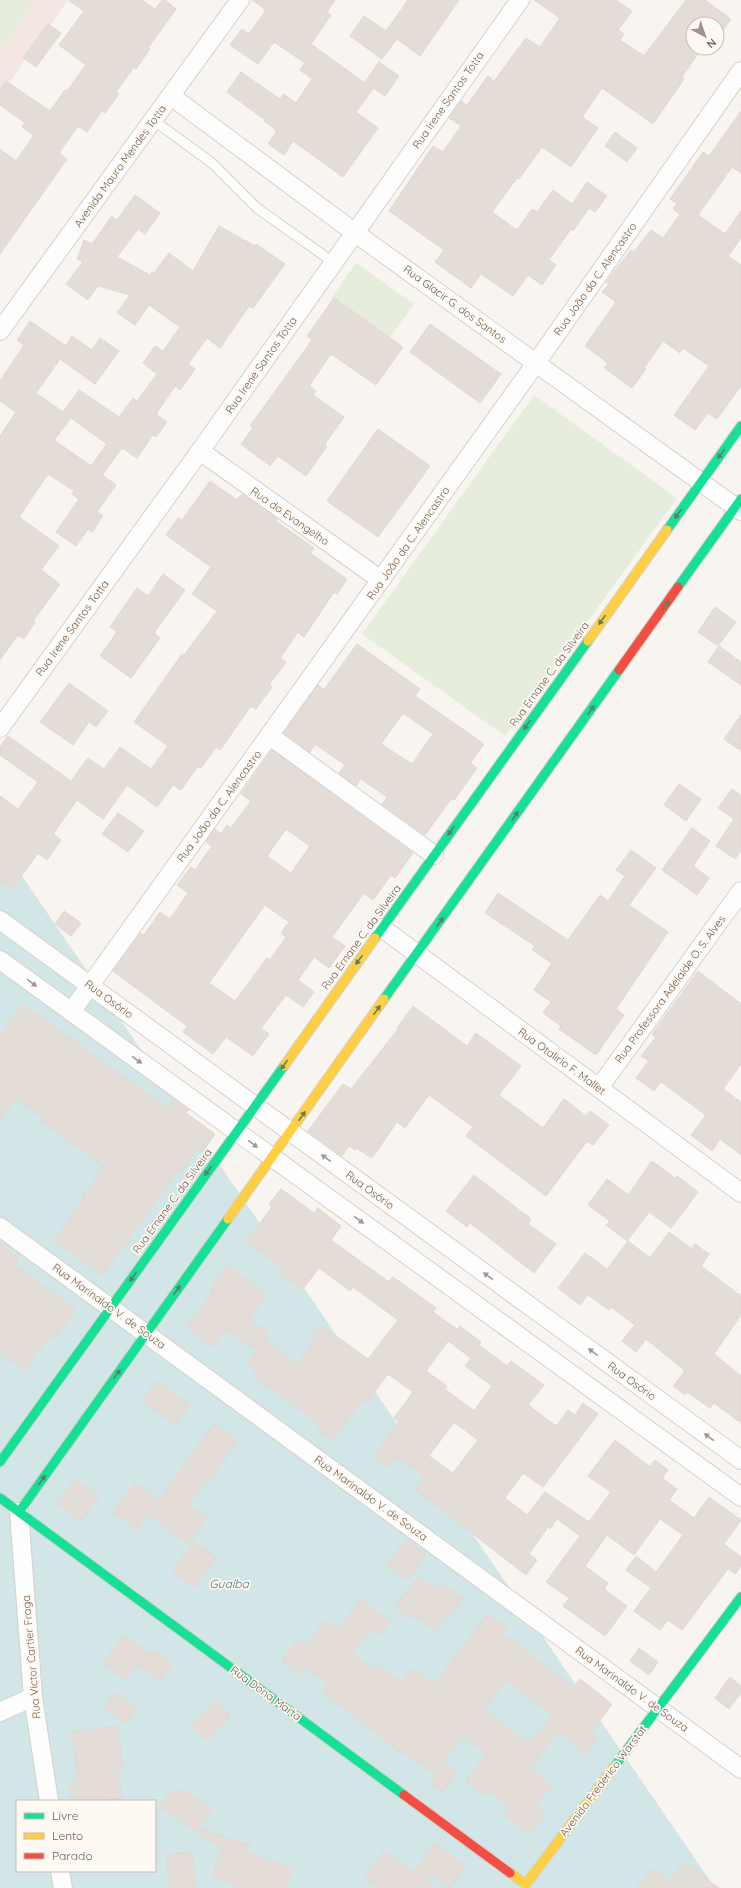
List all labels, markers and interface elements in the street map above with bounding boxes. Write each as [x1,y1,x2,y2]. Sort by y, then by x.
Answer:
north arrow [685,16,725,56]
text: N [704,36,719,51]
street label: Rua Irene Santos Totta [409,49,487,151]
street label: Avenida Mauro Mendes Totta [71,102,169,230]
street label: Rua João da C. Alencastro [551,219,640,338]
street label: Rua Glacir G. dos Santos [401,262,509,346]
street label: Rua Irene Santos Totta [222,314,300,416]
one-way arrow [717,449,725,459]
street label: Rua João da C. Alencastro [364,483,453,602]
street label: Rua do Evangelho [248,484,332,549]
one-way arrow [674,509,682,519]
street label: Rua Irene Santos Totta [32,577,112,679]
one-way arrow [662,599,670,610]
one-way arrow [598,614,607,625]
street label: Rua Ernane C. da Silveira [506,619,592,729]
one-way arrow [587,705,595,716]
one-way arrow [523,720,531,731]
street label: Rua João da C. Alencastro [174,747,265,865]
one-way arrow [511,811,519,822]
one-way arrow [447,826,455,837]
street label: Rua Ernane C. da Silveira [318,882,404,992]
street label: Rua Professora Adelaide O. S. Alves [612,912,728,1066]
one-way arrow [436,917,444,927]
one-way arrow [355,954,363,965]
street label: Rua Osório [82,977,136,1022]
one-way arrow [26,979,37,987]
one-way arrow [373,1005,381,1015]
street label: Rua Otalirio F. Mallet [515,1024,609,1098]
one-way arrow [132,1056,142,1064]
one-way arrow [280,1060,288,1071]
one-way arrow [298,1111,306,1121]
one-way arrow [248,1140,259,1148]
street label: Rua Ernane C. da Silveira [129,1146,215,1256]
one-way arrow [321,1154,332,1162]
one-way arrow [204,1166,212,1176]
street label: Rua Osório [343,1168,397,1213]
one-way arrow [353,1216,364,1225]
street label: Rua Marinaldo V. de Souza [50,1260,168,1352]
one-way arrow [129,1272,137,1282]
one-way arrow [483,1272,493,1280]
one-way arrow [173,1285,181,1295]
one-way arrow [588,1348,598,1356]
street label: Rua Osório [605,1359,659,1404]
one-way arrow [113,1369,121,1380]
one-way arrow [704,1433,715,1441]
street label: Rua Marinaldo V. de Souza [312,1452,430,1544]
one-way arrow [38,1475,46,1485]
water label: Guaíba [209,1576,249,1591]
street label: Rua Victor Cartier Fraga [19,1595,43,1719]
street label: Rua Marinaldo V. de Souza [573,1643,691,1735]
street label: Rua Dona Marta [228,1663,304,1723]
street label: Avenida Frederico Warstat [557,1722,650,1839]
legend [16,1800,156,1872]
text: Livre [52,1808,79,1823]
text: Lento [52,1828,83,1843]
text: Parado [52,1848,93,1863]

